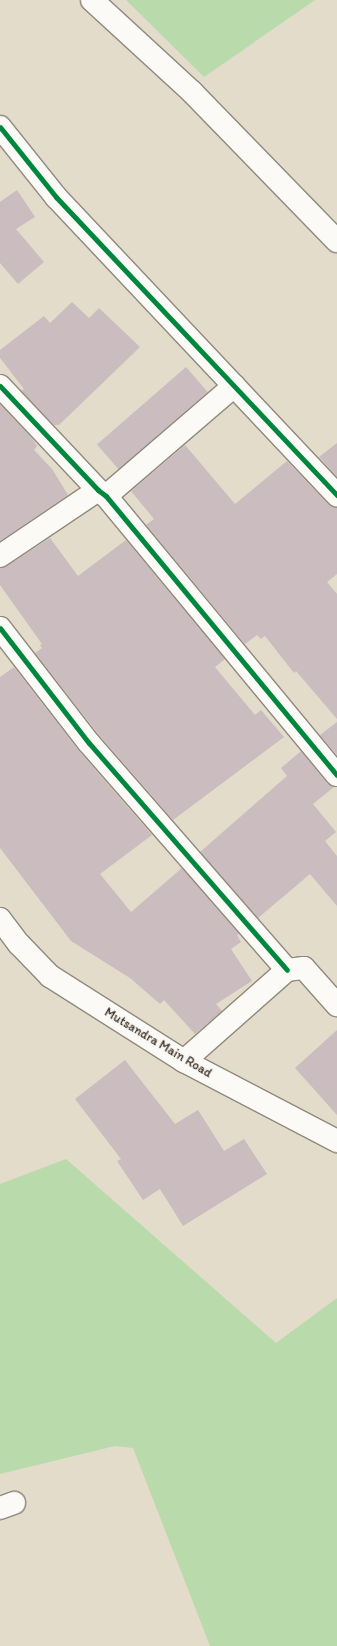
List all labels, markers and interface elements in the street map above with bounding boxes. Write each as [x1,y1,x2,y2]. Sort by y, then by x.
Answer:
street label: Mutsandra Main Road [102,1005,214,1081]

